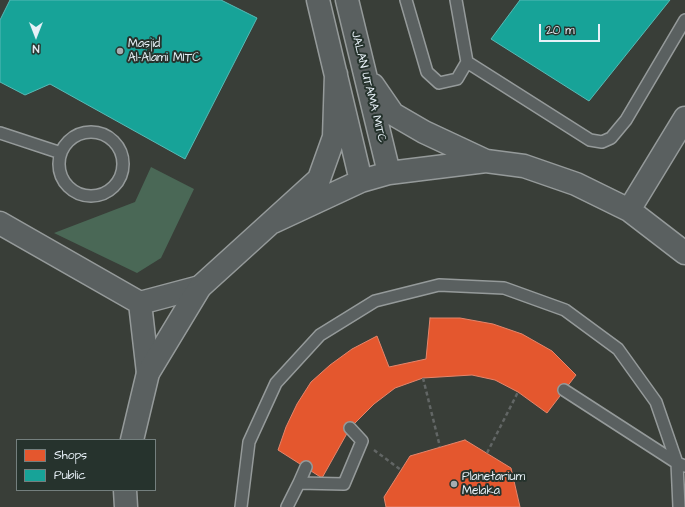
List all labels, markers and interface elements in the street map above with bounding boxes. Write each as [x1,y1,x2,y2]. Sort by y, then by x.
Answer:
north arrow [16,16,56,56]
scale bar [541,16,602,42]
text: 20 m [546,22,575,39]
street label: JALAN UTAMA MITC [347,30,389,144]
place label: Masjid Al-Alami MITC [128,37,201,65]
text: N [33,41,39,56]
marker: Masjid Al-Alami MITC [115,46,125,56]
legend [16,439,156,491]
text: Shops [54,447,87,464]
text: Public [54,467,86,484]
place label: Planetarium Melaka [462,470,525,498]
marker: Planetarium Melaka [449,479,459,489]

